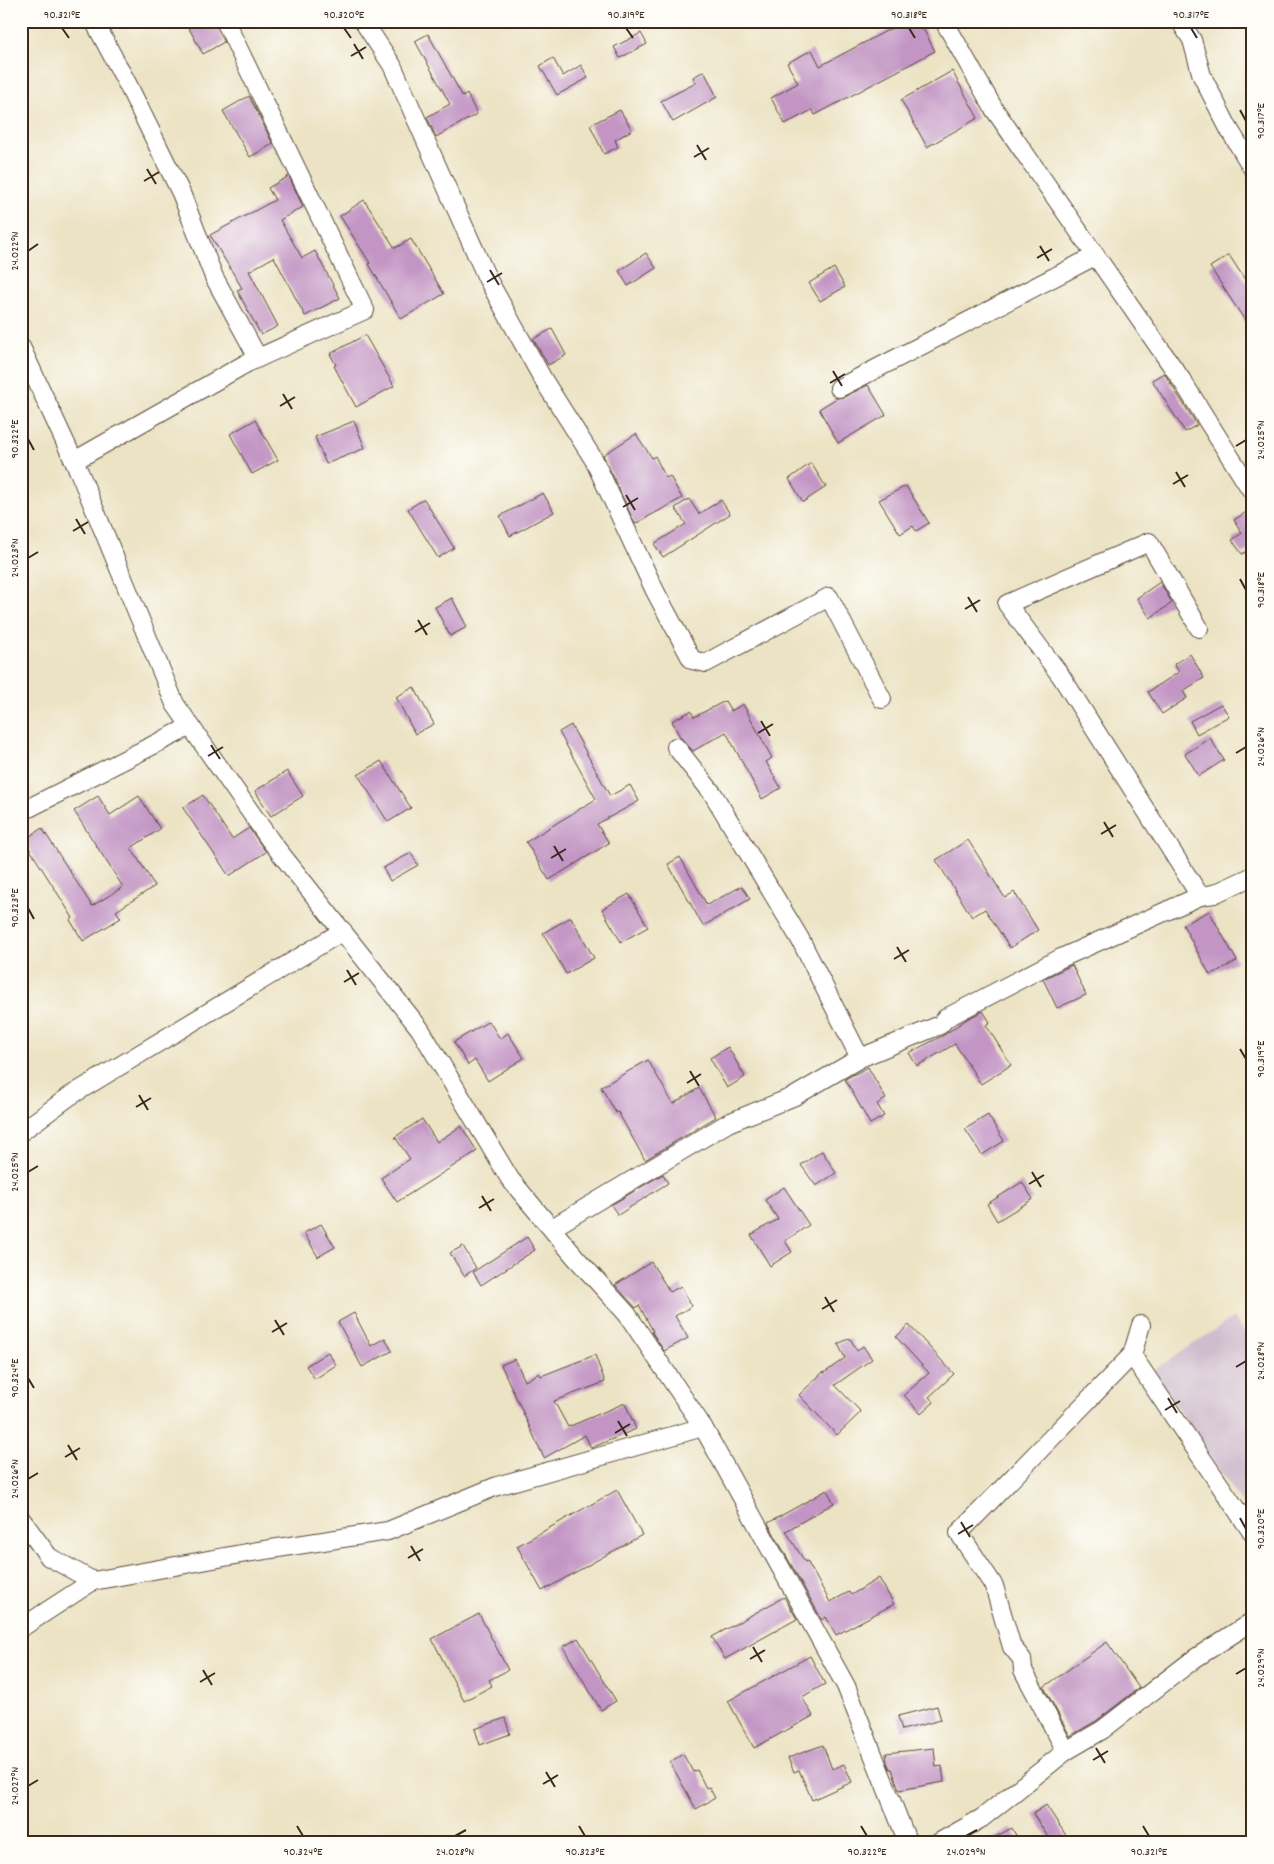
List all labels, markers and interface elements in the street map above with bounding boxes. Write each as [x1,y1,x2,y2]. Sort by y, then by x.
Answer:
text: 90.321°E [44,7,81,24]
text: 90.320°E [324,7,365,24]
text: 90.319°E [608,7,645,24]
text: 90.318°E [891,7,928,24]
text: 90.317°E [1173,7,1209,24]
text: 90.317°E [1253,103,1270,139]
text: 24.022°N [7,231,24,271]
text: 90.322°E [7,419,24,459]
text: 24.025°N [1253,420,1270,460]
text: 24.023°N [7,538,24,578]
text: 90.318°E [1253,571,1270,608]
text: 24.026°N [1253,727,1270,767]
text: 90.323°E [7,888,24,928]
text: 90.319°E [1253,1040,1270,1077]
text: 24.025°N [7,1152,24,1192]
text: 24.028°N [1253,1342,1270,1380]
text: 90.324°E [7,1358,24,1397]
text: 24.026°N [7,1459,24,1499]
text: 90.320°E [1253,1508,1270,1549]
text: 24.029°N [1253,1648,1270,1688]
text: 24.027°N [7,1767,24,1805]
text: 90.324°E [284,1844,323,1861]
text: 24.028°N [436,1844,474,1861]
text: 90.323°E [565,1844,605,1861]
text: 90.322°E [847,1844,887,1861]
text: 24.029°N [946,1844,986,1861]
text: 90.321°E [1131,1844,1168,1861]

